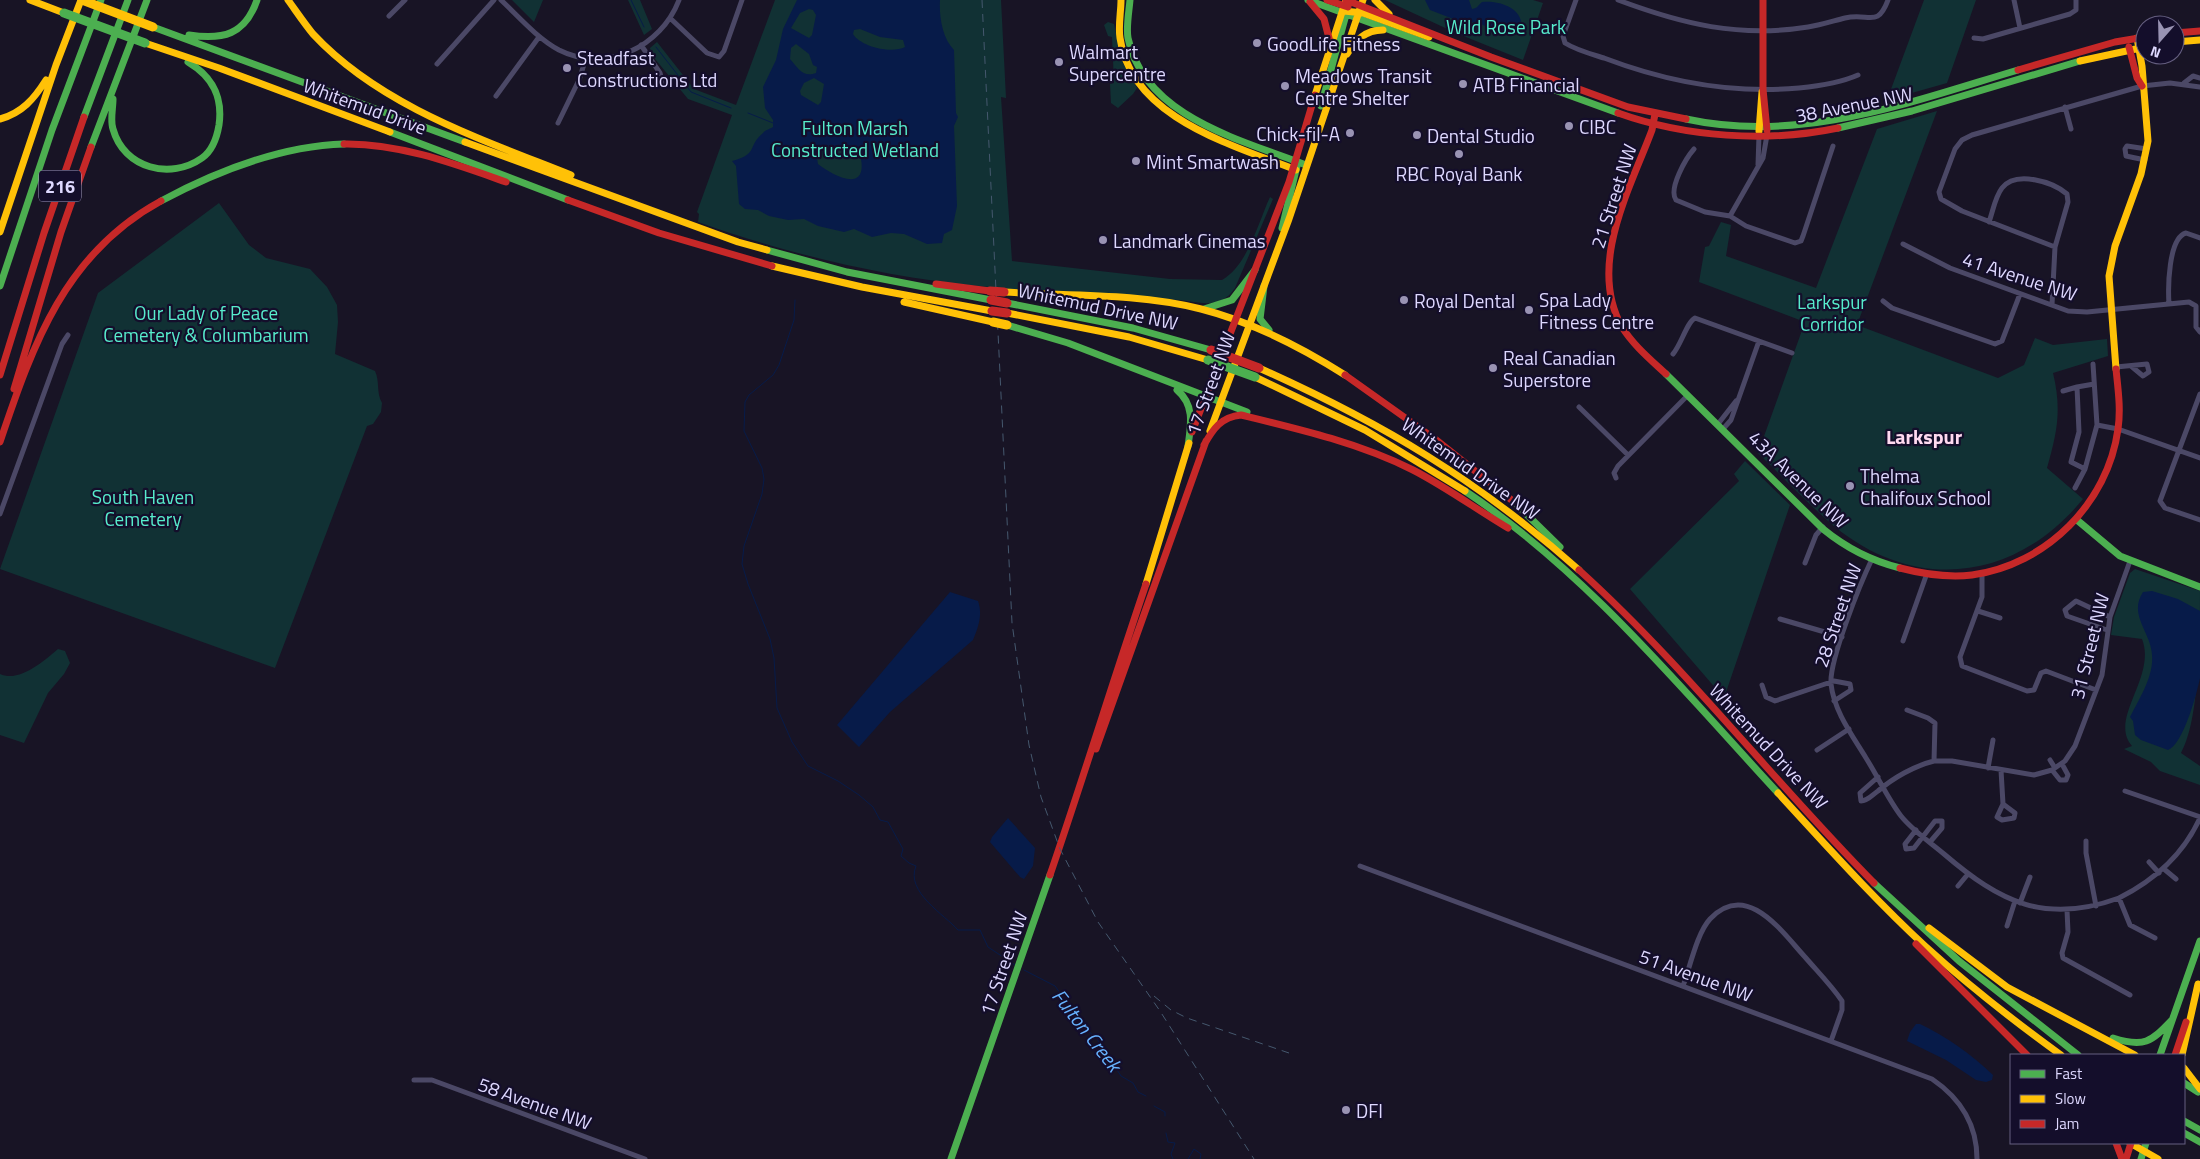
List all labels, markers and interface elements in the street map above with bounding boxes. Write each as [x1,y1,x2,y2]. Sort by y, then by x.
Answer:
park label: Wild Rose Park [1446,12,1566,41]
north arrow [2135,15,2185,65]
place label: GoodLife Fitness [1267,29,1400,58]
place label: Walmart Supercentre [1069,37,1166,88]
marker: GoodLife Fitness [1251,37,1263,49]
text: N [2147,41,2164,64]
place label: Steadfast Constructions Ltd [577,43,717,94]
marker: Walmart Supercentre [1053,56,1065,68]
place label: Meadows Transit Centre Shelter [1295,61,1432,112]
marker: Steadfast Constructions Ltd [561,62,573,74]
street label: Whitemud Drive [299,70,431,142]
place label: ATB Financial [1473,70,1580,99]
marker: ATB Financial [1457,78,1469,90]
street label: 38 Avenue NW [1793,78,1915,130]
marker: Meadows Transit Centre Shelter [1279,80,1291,92]
place label: CIBC [1579,112,1616,141]
park label: Fulton Marsh Constructed Wetland [771,113,939,164]
place label: Chick-fil-A [1256,119,1340,148]
marker: CIBC [1563,120,1575,132]
place label: Dental Studio [1427,121,1535,150]
marker: Chick-fil-A [1344,127,1356,139]
marker: Dental Studio [1411,129,1423,141]
street label: 21 Street NW [1582,140,1644,252]
place label: Mint Smartwash [1146,147,1279,176]
marker: RBC Royal Bank [1453,148,1465,160]
marker: Mint Smartwash [1130,155,1142,167]
place label: RBC Royal Bank [1396,159,1522,188]
road number: 216 [39,170,81,202]
place label: Landmark Cinemas [1113,226,1266,255]
marker: Landmark Cinemas [1097,234,1109,246]
street label: 41 Avenue NW [1959,244,2081,308]
street label: Whitemud Drive NW [1015,275,1181,337]
place label: Spa Lady Fitness Centre [1539,285,1654,336]
place label: Royal Dental [1414,286,1515,315]
park label: Larkspur Corridor [1797,287,1867,338]
marker: Royal Dental [1398,294,1410,306]
park label: Our Lady of Peace Cemetery & Columbarium [103,298,309,349]
marker: Spa Lady Fitness Centre [1523,304,1535,316]
street label: 17 Street NW [1178,327,1242,439]
place label: Real Canadian Superstore [1503,343,1616,394]
marker: Real Canadian Superstore [1487,362,1499,374]
street label: Whitemud Drive NW [1396,409,1546,527]
district label: Larkspur [1886,421,1963,452]
street label: 43A Avenue NW [1742,423,1856,535]
place label: Thelma Chalifoux School [1860,461,1991,512]
marker: Thelma Chalifoux School [1844,480,1856,492]
park label: South Haven Cemetery [92,482,194,533]
street label: 28 Street NW [1806,559,1868,671]
street label: 31 Street NW [2062,590,2116,702]
street label: Whitemud Drive NW [1703,676,1835,816]
street label: 17 Street NW [972,907,1034,1019]
street label: 51 Avenue NW [1635,941,1757,1009]
water label: Fulton Creek [1045,982,1131,1080]
legend [2010,1054,2185,1144]
text: Fast [2055,1062,2083,1085]
street label: 58 Avenue NW [474,1069,596,1137]
text: Slow [2055,1087,2086,1110]
place label: DFI [1356,1096,1383,1125]
marker: DFI [1340,1104,1352,1116]
text: Jam [2055,1112,2079,1135]

